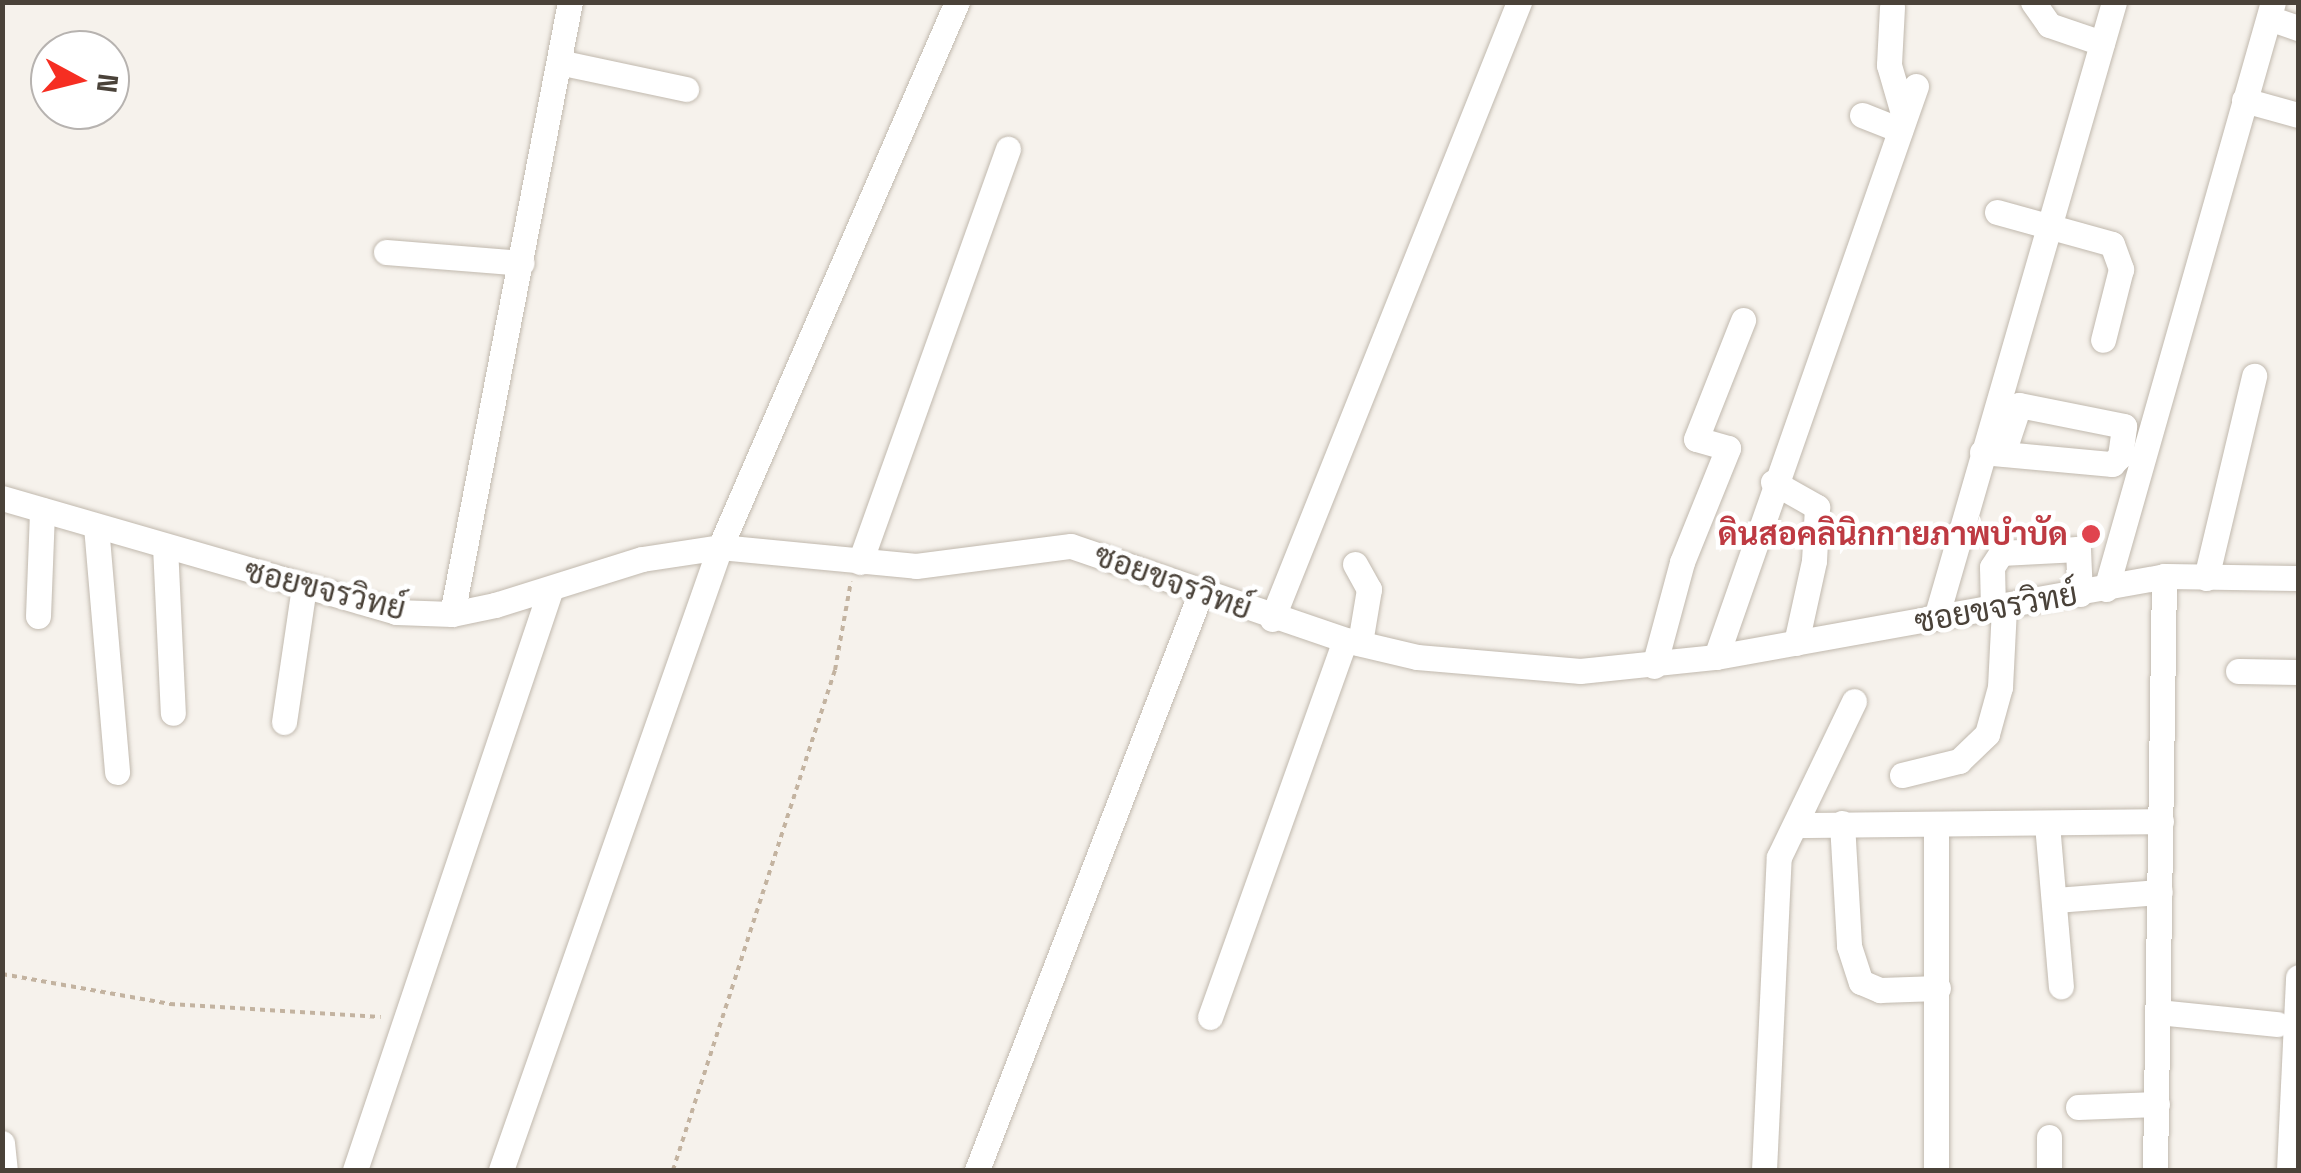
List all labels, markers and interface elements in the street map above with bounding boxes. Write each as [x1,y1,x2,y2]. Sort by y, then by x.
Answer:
north arrow [30,30,130,130]
text: N [89,72,127,95]
place label: ดินสอคลินิกกายภาพบำบัด [1718,515,2068,553]
marker: ดินสอคลินิกกายภาพบำบัด [2078,521,2104,547]
street label: ซอยขจรวิทย์ [1089,536,1257,628]
street label: ซอยขจรวิทย์ [240,551,410,629]
street label: ซอยขจรวิทย์ [1912,575,2080,641]

